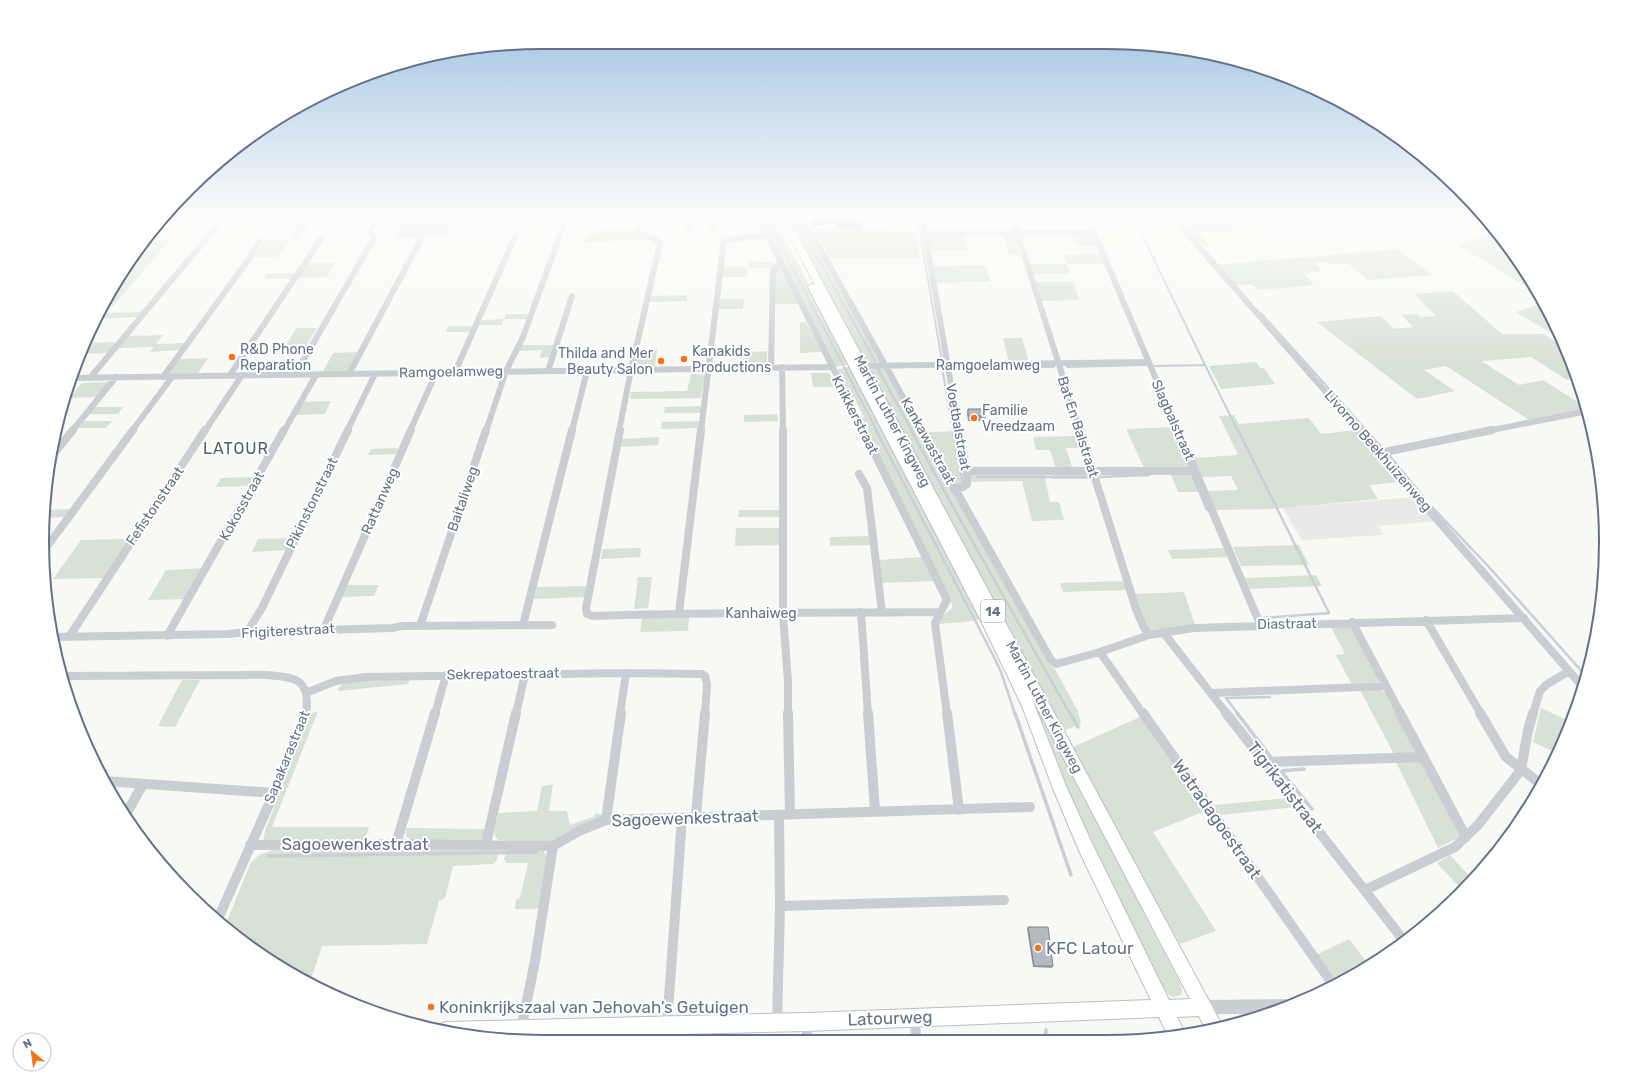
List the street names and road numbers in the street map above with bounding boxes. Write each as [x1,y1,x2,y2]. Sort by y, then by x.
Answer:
street label: Martin Luther Kingweg [850,352,934,490]
street label: Ramgoelamweg [936,357,1040,374]
street label: Ramgoelamweg [399,363,503,381]
street label: Knikkerstraat [828,373,882,458]
street label: Bat En Balstraat [1054,374,1103,480]
street label: Slagbalstraat [1148,377,1199,463]
street label: Voetbalstraat [942,382,974,472]
street label: Livorno Beekhuizenweg [1321,387,1435,515]
street label: Kankawastraat [897,395,959,488]
street label: Pikinstonstraat [283,454,342,551]
street label: Fefistonstraat [122,463,188,549]
street label: Baitaliweg [444,464,482,534]
street label: Rattanweg [358,465,402,537]
street label: Kokosstraat [216,468,268,544]
road number: 14 [981,600,1005,622]
street label: Kanhaiweg [725,605,797,622]
street label: Diastraat [1257,615,1317,633]
street label: Frigiterestraat [241,620,336,642]
street label: Martin Luther Kingweg [1002,638,1086,776]
street label: Sekrepatoestraat [446,665,560,683]
street label: Sapakarastraat [261,707,314,806]
street label: Tigrikatistraat [1243,737,1327,837]
street label: Watradagoestraat [1168,756,1266,883]
street label: Sagoewenkestraat [611,805,759,831]
street label: Sagoewenkestraat [281,834,429,854]
street label: Latourweg [847,1007,933,1029]

